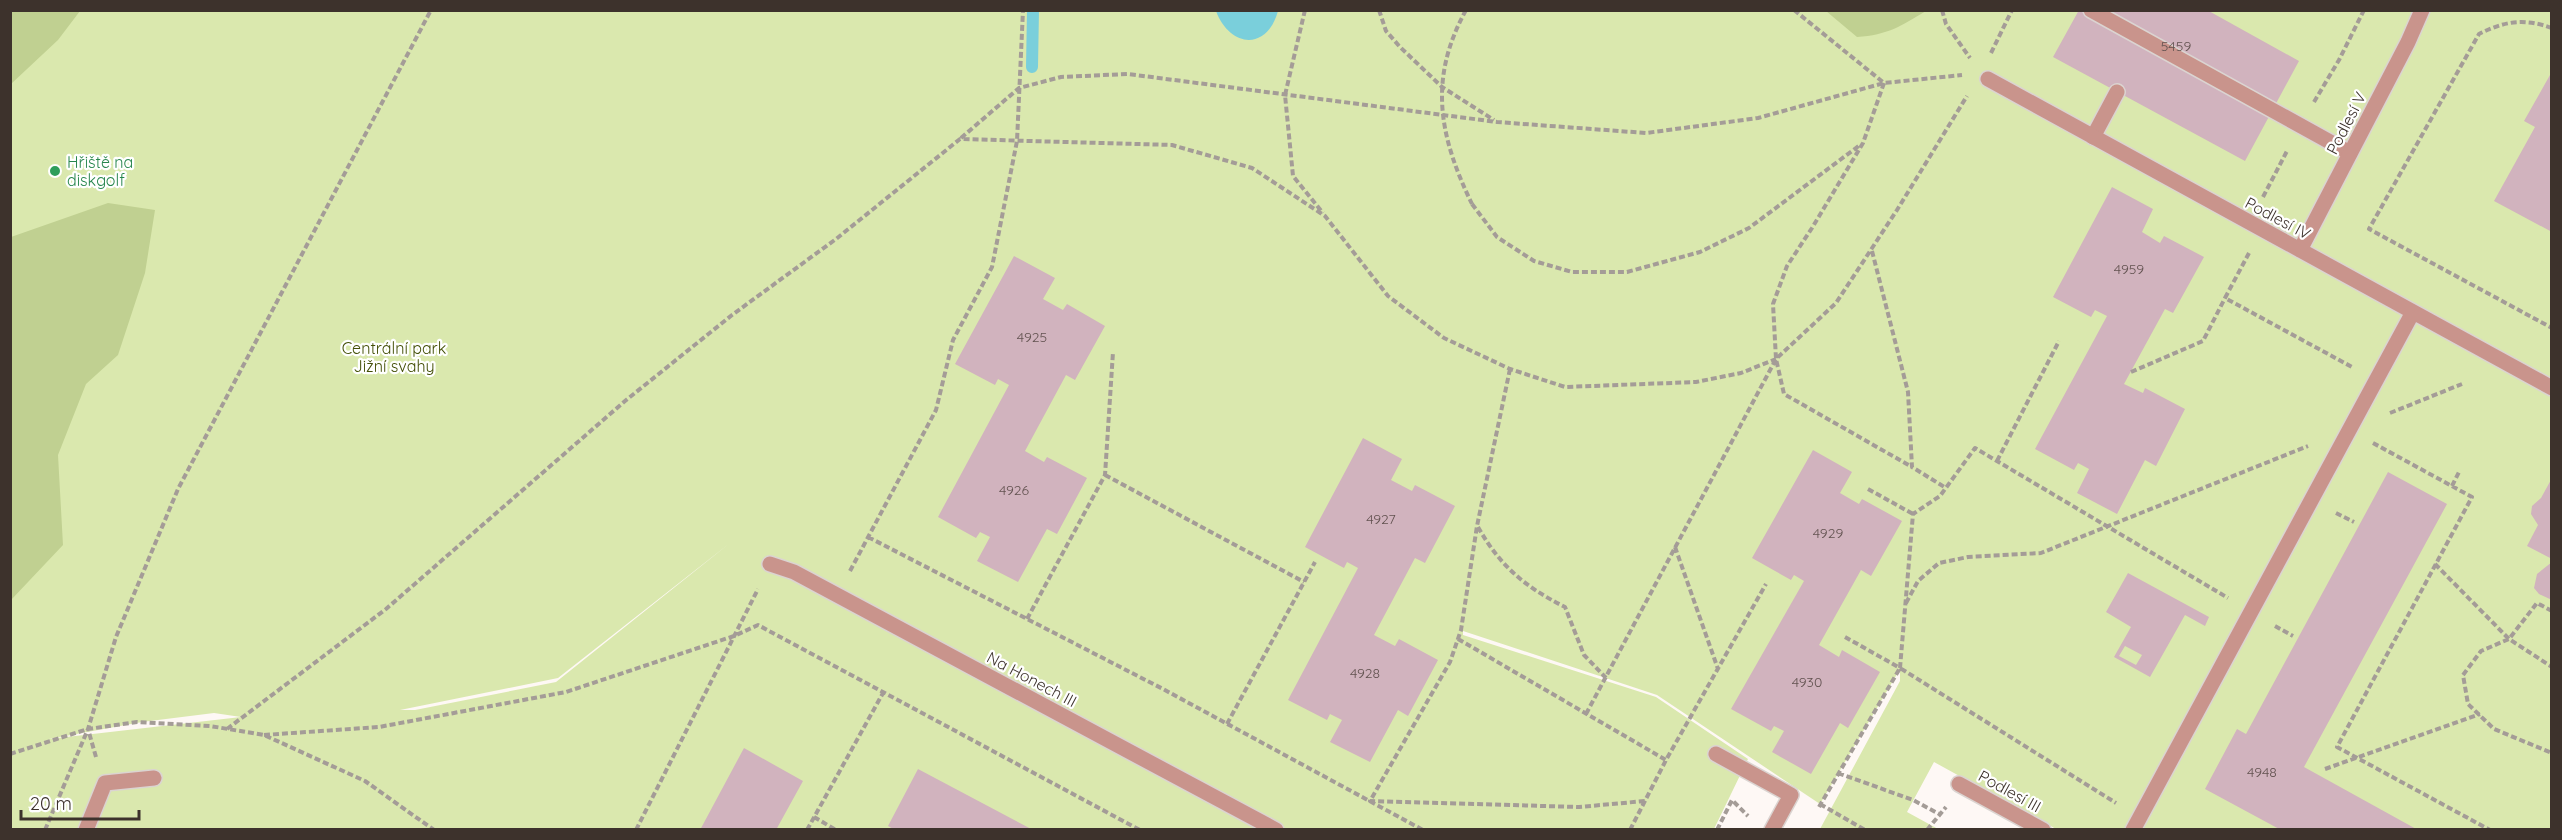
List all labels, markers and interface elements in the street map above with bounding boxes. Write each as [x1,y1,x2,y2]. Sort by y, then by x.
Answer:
house number: 5459 [2161,37,2191,55]
street label: Podlesí V [2322,88,2370,157]
place label: Hřiště na diskgolf [67,152,133,190]
marker: Hřiště na diskgolf [48,164,62,178]
street label: Podlesí IV [2242,192,2314,244]
house number: 4959 [2114,260,2144,278]
house number: 4925 [1017,328,1047,346]
park label: Centrální park Jižní svahy [342,338,446,376]
house number: 4926 [999,481,1030,499]
house number: 4927 [1366,510,1396,528]
house number: 4929 [1813,524,1843,542]
street label: Na Honech III [984,647,1080,711]
house number: 4928 [1350,664,1380,682]
house number: 4930 [1792,673,1822,691]
house number: 4948 [2247,763,2277,781]
street label: Podlesí III [1975,766,2045,816]
scale bar [21,783,140,821]
text: 20 m [30,792,72,815]

